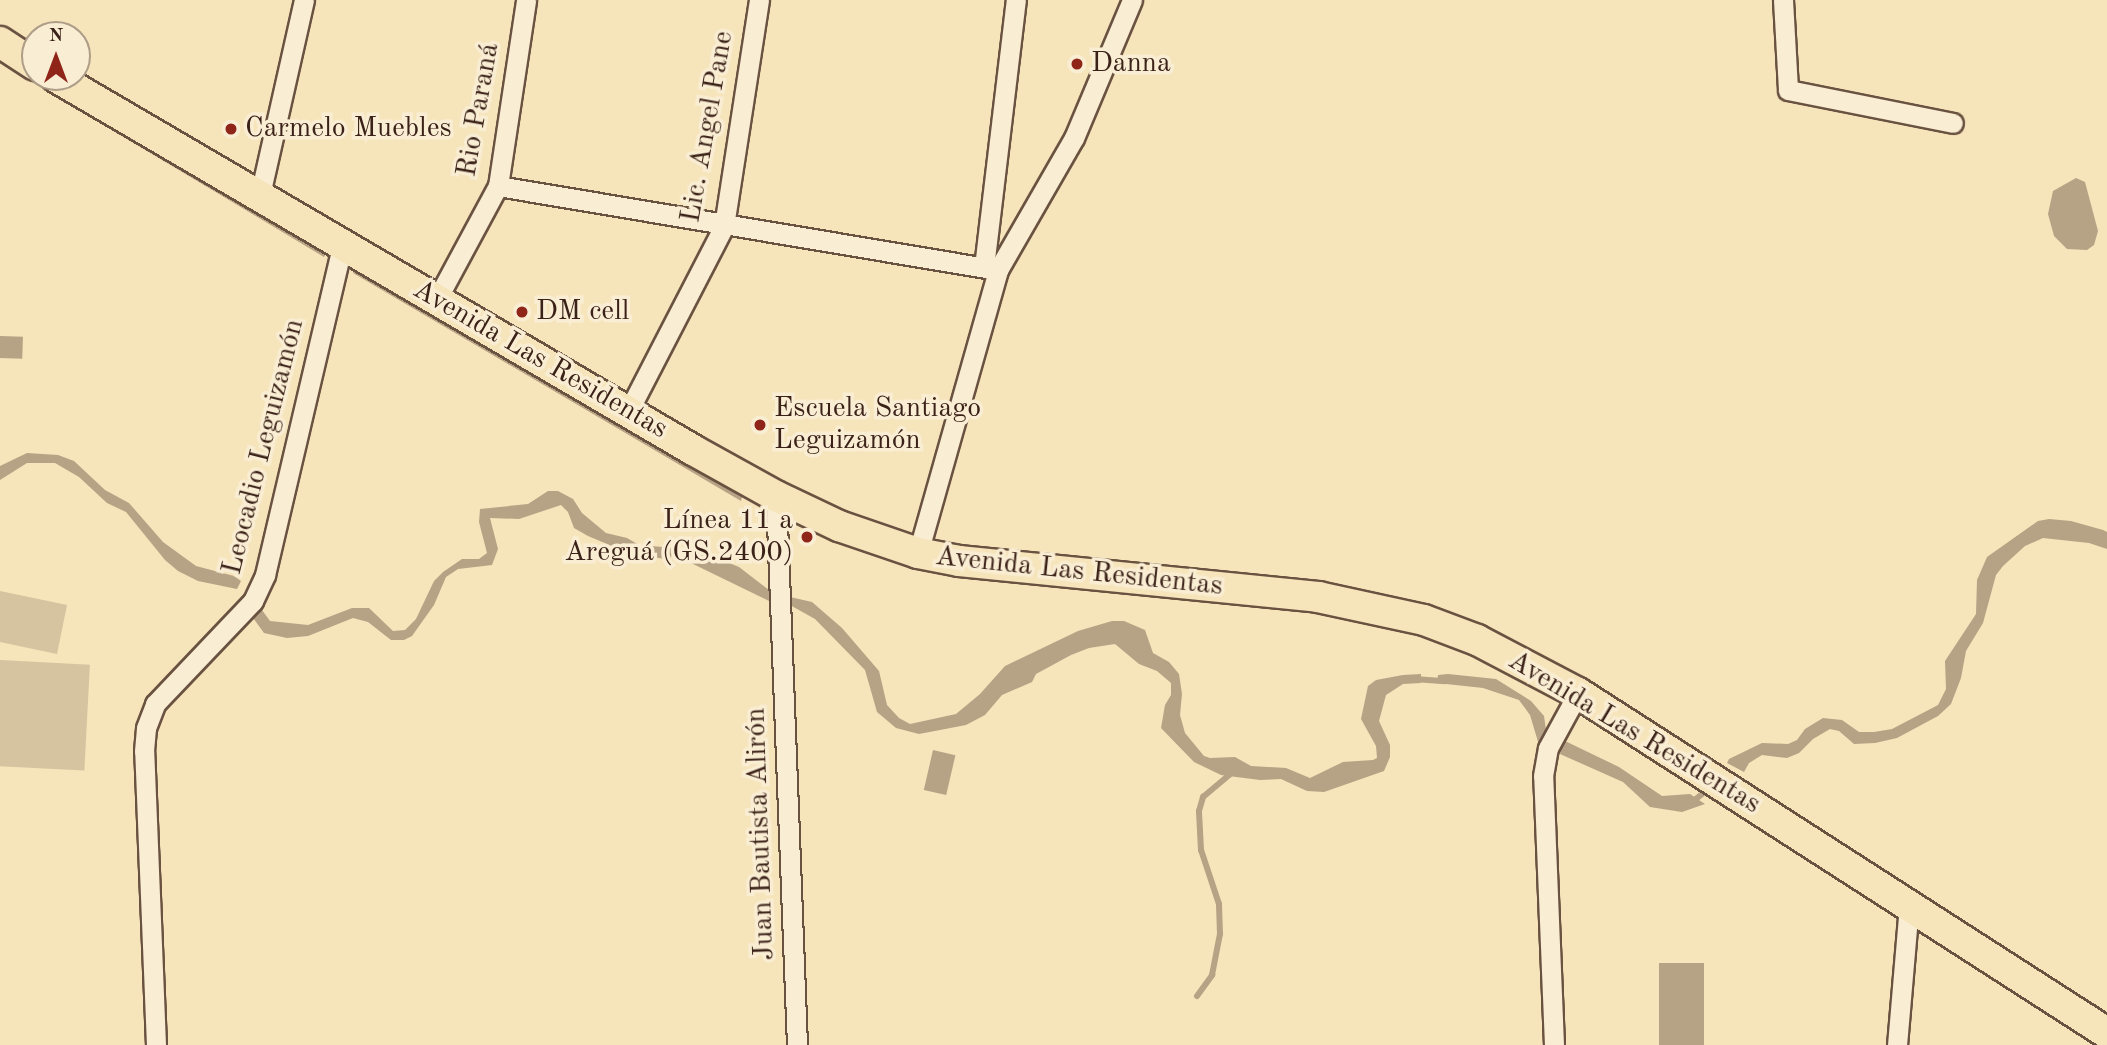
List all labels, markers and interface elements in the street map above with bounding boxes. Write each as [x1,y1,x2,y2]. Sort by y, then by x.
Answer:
north arrow [21,21,91,91]
text: N [49,27,63,46]
street label: Lic. Angel Pane [675,29,741,225]
street label: Rio Paraná [451,40,507,180]
place label: Danna [1091,47,1171,81]
marker: Danna [1069,56,1085,72]
place label: Carmelo Muebles [245,112,452,146]
marker: Carmelo Muebles [223,121,239,137]
street label: Avenida Las Residentas [407,273,673,447]
place label: DM cell [536,295,629,329]
marker: DM cell [514,304,530,320]
street label: Leocadio Leguizamón [216,316,312,578]
place label: Escuela Santiago Leguizamón [774,392,981,458]
marker: Escuela Santiago Leguizamón [752,417,768,433]
place label: Línea 11 a Areguá (GS.2400) [564,504,793,570]
marker: Línea 11 a Areguá (GS.2400) [799,529,815,545]
street label: Avenida Las Residentas [934,540,1224,604]
street label: Avenida Las Residentas [1502,644,1766,822]
street label: Juan Bautista Alirón [740,707,782,961]

